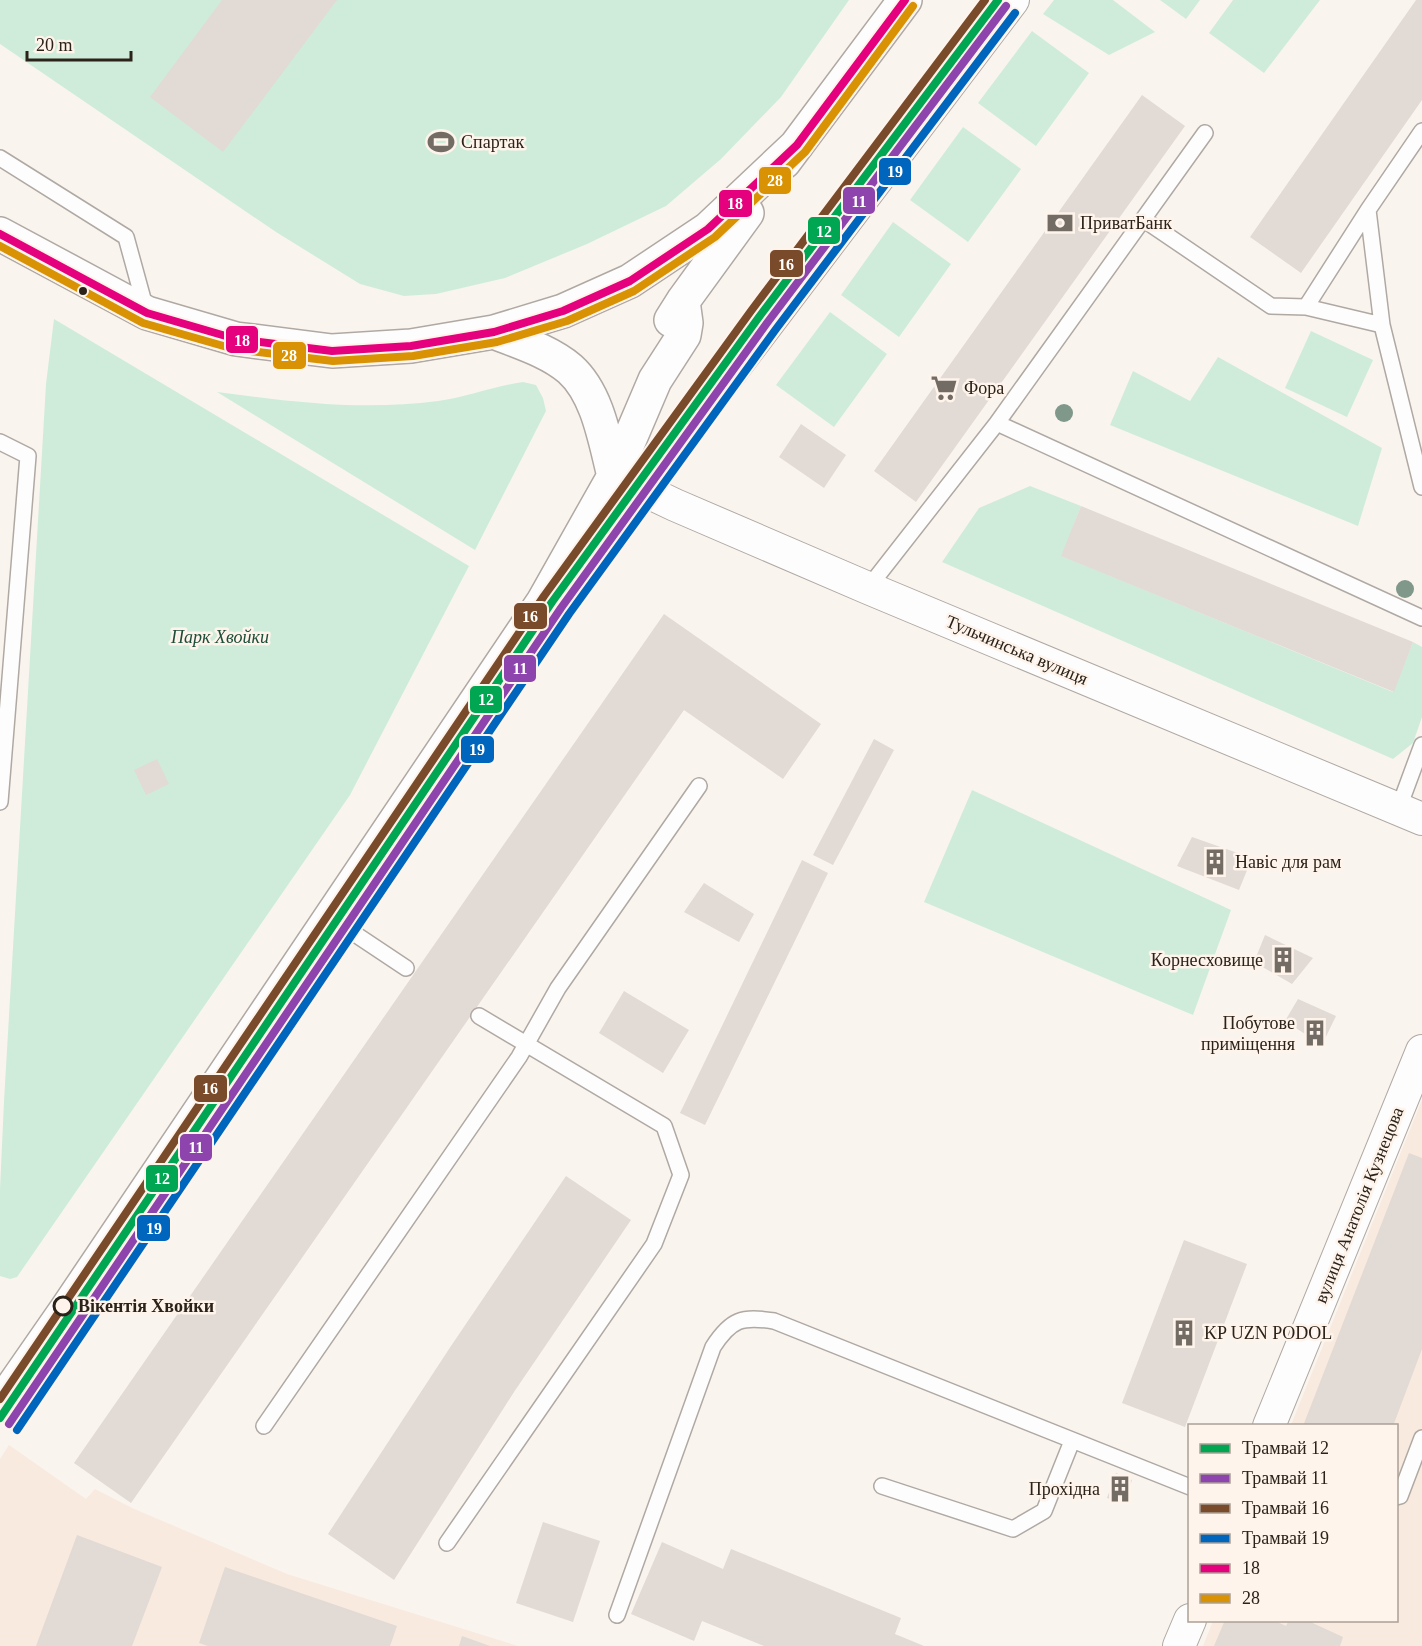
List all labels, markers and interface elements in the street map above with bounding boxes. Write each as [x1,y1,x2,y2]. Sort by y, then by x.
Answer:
scale bar [27,24,130,62]
text: 20 m [36,35,73,55]
sports icon: Спартак [426,127,456,157]
place label: Спартак [461,132,524,152]
line badge: 19 [878,157,912,186]
text: 19 [887,163,903,180]
line badge: 28 [758,166,792,195]
text: 28 [767,172,783,189]
line badge: 11 [842,186,876,215]
line badge: 18 [718,189,753,218]
text: 11 [851,193,867,210]
text: 18 [727,195,743,212]
bank icon: ПриватБанк [1045,208,1075,238]
place label: ПриватБанк [1080,213,1172,233]
line badge: 12 [807,216,841,245]
text: 12 [816,223,832,240]
line badge: 16 [769,249,804,278]
text: 16 [778,256,794,273]
unlabelled marker [77,285,89,297]
line badge: 18 [225,325,259,354]
text: 18 [234,332,250,349]
line badge: 28 [272,341,307,370]
text: 28 [281,347,297,364]
supermarket icon: Фора [929,373,959,403]
place label: Фора [964,378,1004,398]
line badge: 16 [513,602,548,630]
text: 16 [522,608,538,625]
street label: Тульчинська вулиця [943,611,1091,689]
park label: Парк Хвойки [170,627,269,647]
line badge: 11 [503,654,537,683]
text: 11 [512,660,528,677]
line badge: 12 [469,685,503,714]
text: 12 [478,691,494,708]
line badge: 19 [460,735,495,764]
text: 19 [469,741,485,758]
building icon: Навіс для рам [1200,847,1230,877]
place label: Навіс для рам [1235,852,1341,872]
building icon: Корнесховище [1268,945,1298,975]
place label: Корнесховище [1151,950,1263,970]
place label: Побутове приміщення [1201,1013,1295,1054]
building icon: Побутове приміщення [1300,1018,1330,1048]
line badge: 16 [193,1074,228,1103]
text: 16 [202,1080,218,1097]
street label: вулиця Анатолія Кузнецова [1310,1104,1408,1306]
line badge: 11 [179,1133,213,1162]
text: 11 [188,1139,204,1156]
line badge: 12 [145,1164,179,1193]
text: 12 [154,1170,170,1187]
line badge: 19 [136,1214,171,1242]
text: 19 [146,1220,162,1237]
marker: Вікентія Хвойки [53,1296,73,1316]
place label: Вікентія Хвойки [78,1296,214,1316]
building icon: KP UZN PODOL [1169,1318,1199,1348]
place label: KP UZN PODOL [1204,1323,1332,1343]
legend [1188,1424,1398,1622]
text: Трамвай 12 [1242,1438,1329,1458]
text: Трамвай 11 [1242,1468,1328,1488]
building icon: Прохідна [1105,1474,1135,1504]
place label: Прохідна [1029,1479,1100,1499]
text: Трамвай 16 [1242,1498,1329,1518]
text: Трамвай 19 [1242,1528,1329,1548]
text: 18 [1242,1558,1260,1578]
text: 28 [1242,1588,1260,1608]

